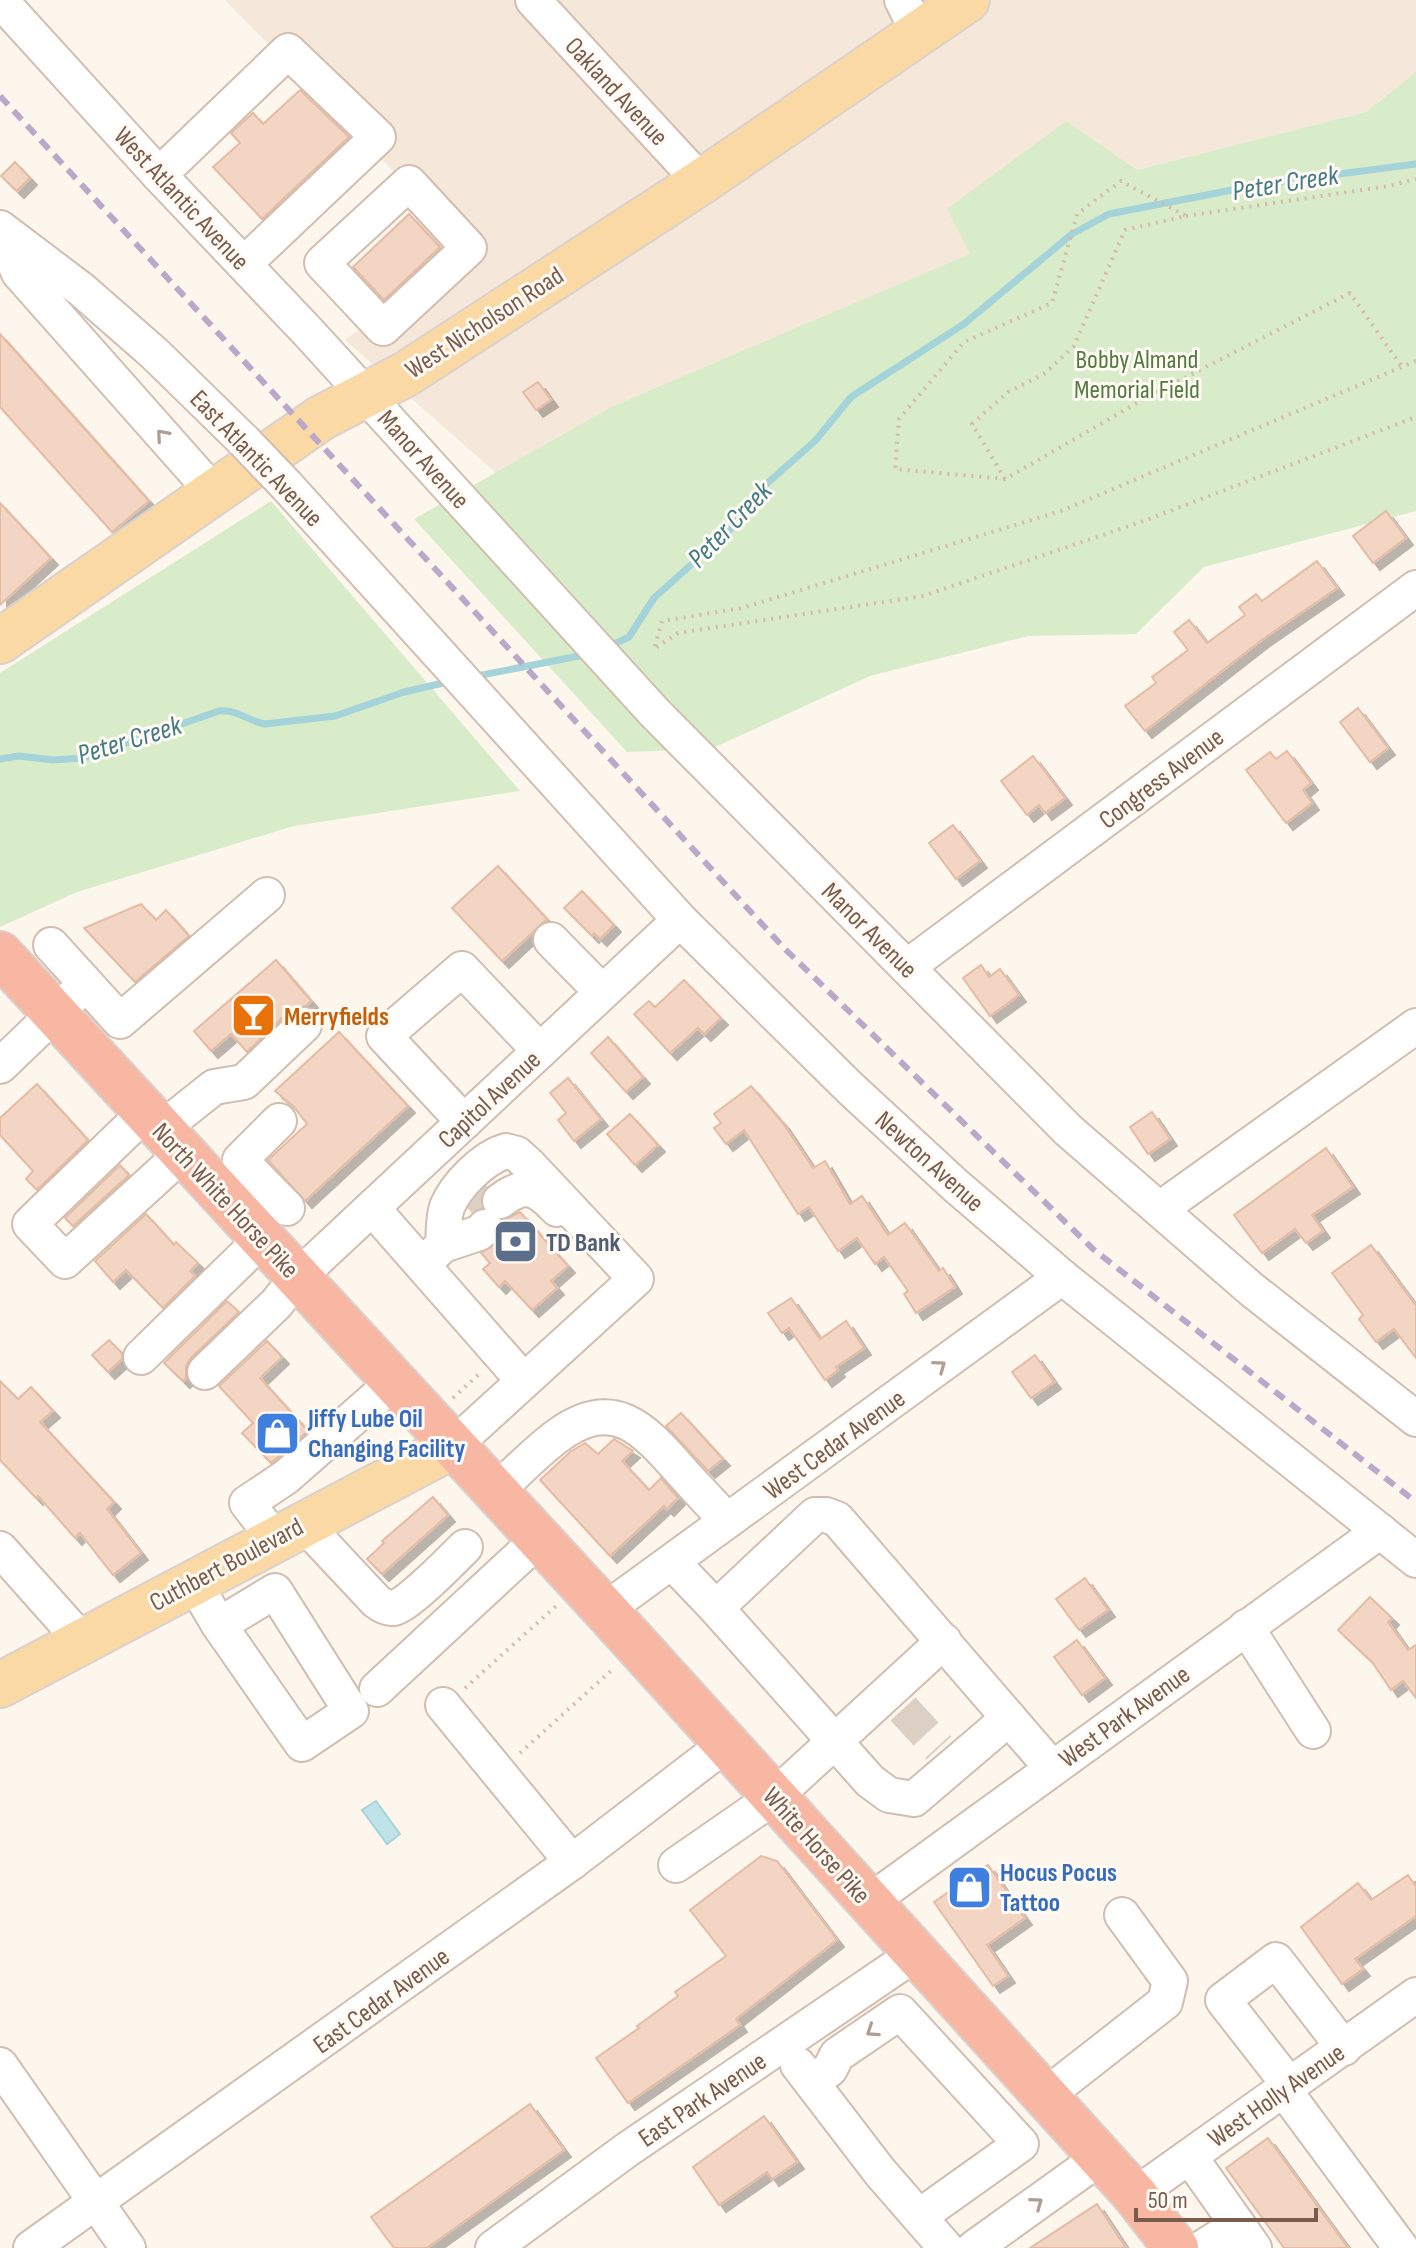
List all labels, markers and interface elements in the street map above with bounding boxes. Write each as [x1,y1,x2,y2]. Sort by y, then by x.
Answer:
street label: Oakland Avenue [558,31,674,153]
street label: West Atlantic Avenue [107,121,255,277]
water label: Peter Creek [1230,159,1342,208]
street label: West Nicholson Road [400,261,570,386]
park label: Bobby Almand Memorial Field [1074,345,1200,406]
street label: East Atlantic Avenue [183,384,329,534]
street label: Manor Avenue [370,404,475,516]
one-way arrow [157,429,172,444]
water label: Peter Creek [681,474,780,575]
water label: Peter Creek [74,709,187,772]
street label: Congress Avenue [1093,722,1230,836]
street label: Manor Avenue [815,877,923,985]
bar icon: Merryfields [229,992,277,1040]
place label: Merryfields [284,1002,389,1033]
street label: Capitol Avenue [432,1045,548,1155]
street label: Newton Avenue [868,1105,990,1219]
street label: North White Horse Pike [145,1117,305,1285]
bank icon: TD Bank [491,1218,539,1266]
place label: TD Bank [546,1228,621,1259]
one-way arrow [931,1361,945,1376]
street label: West Cedar Avenue [758,1384,912,1507]
place label: Jiffy Lube Oil Changing Facility [307,1404,465,1465]
shop icon: Jiffy Lube Oil Changing Facility [253,1409,301,1457]
street label: Cuthbert Boulevard [145,1512,309,1619]
street label: West Park Avenue [1053,1659,1196,1775]
street label: White Horse Pike [756,1781,876,1911]
place label: Hocus Pocus Tattoo [1000,1858,1117,1919]
shop icon: Hocus Pocus Tattoo [945,1863,993,1911]
street label: East Cedar Avenue [308,1941,456,2061]
one-way arrow [866,2021,881,2036]
street label: West Holly Avenue [1203,2038,1351,2155]
street label: East Park Avenue [633,2046,773,2154]
scale bar [1136,2172,1316,2222]
text: 50 m [1148,2186,1188,2215]
one-way arrow [1029,2198,1043,2212]

